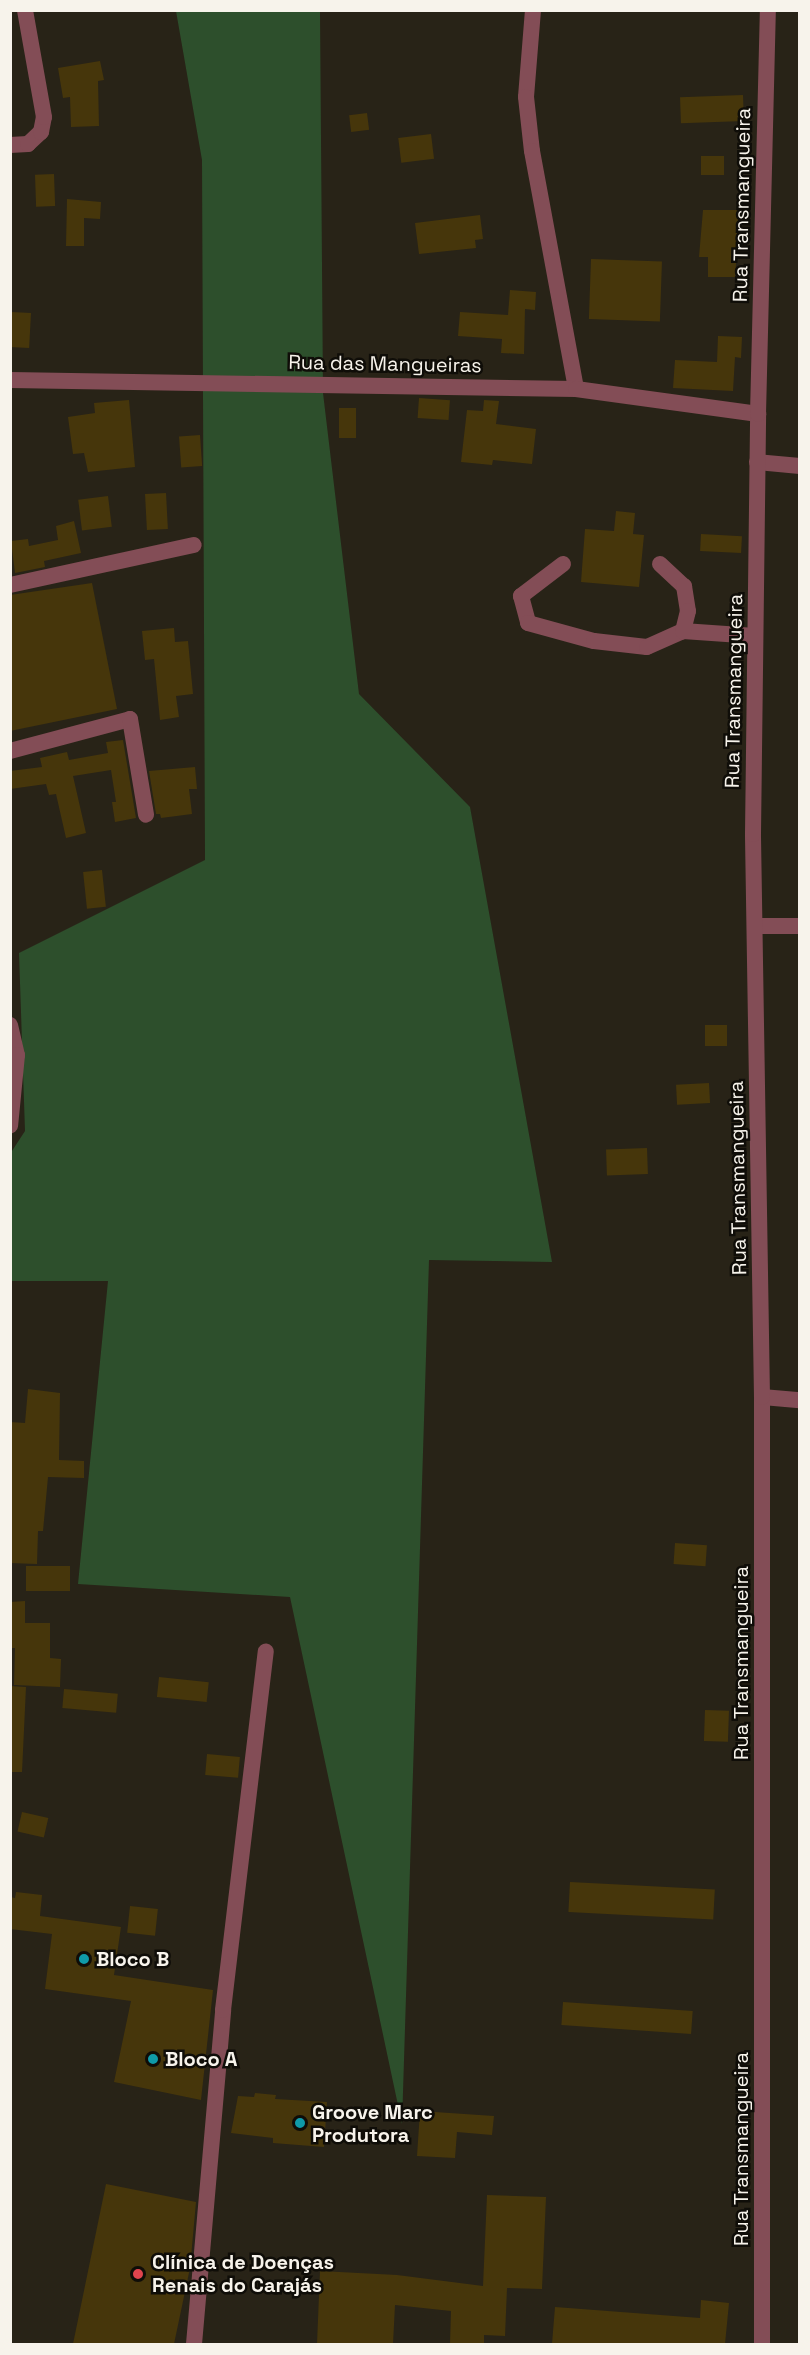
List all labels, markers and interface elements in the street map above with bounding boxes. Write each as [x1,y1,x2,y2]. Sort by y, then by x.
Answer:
street label: Rua Transmangueira [728,107,756,303]
street label: Rua das Mangueiras [288,350,482,378]
street label: Rua Transmangueira [720,593,748,789]
street label: Rua Transmangueira [724,1080,752,1276]
street label: Rua Transmangueira [729,1566,753,1760]
place label: Bloco B [96,1947,169,1971]
marker: Bloco B [77,1952,91,1966]
place label: Bloco A [165,2047,238,2071]
marker: Bloco A [146,2052,160,2066]
street label: Rua Transmangueira [729,2052,753,2246]
place label: Groove Marc Produtora [312,2100,433,2147]
marker: Groove Marc Produtora [293,2116,307,2130]
place label: Clínica de Doenças Renais do Carajás [152,2250,334,2297]
marker: Clínica de Doenças Renais do Carajás [129,2265,147,2283]

